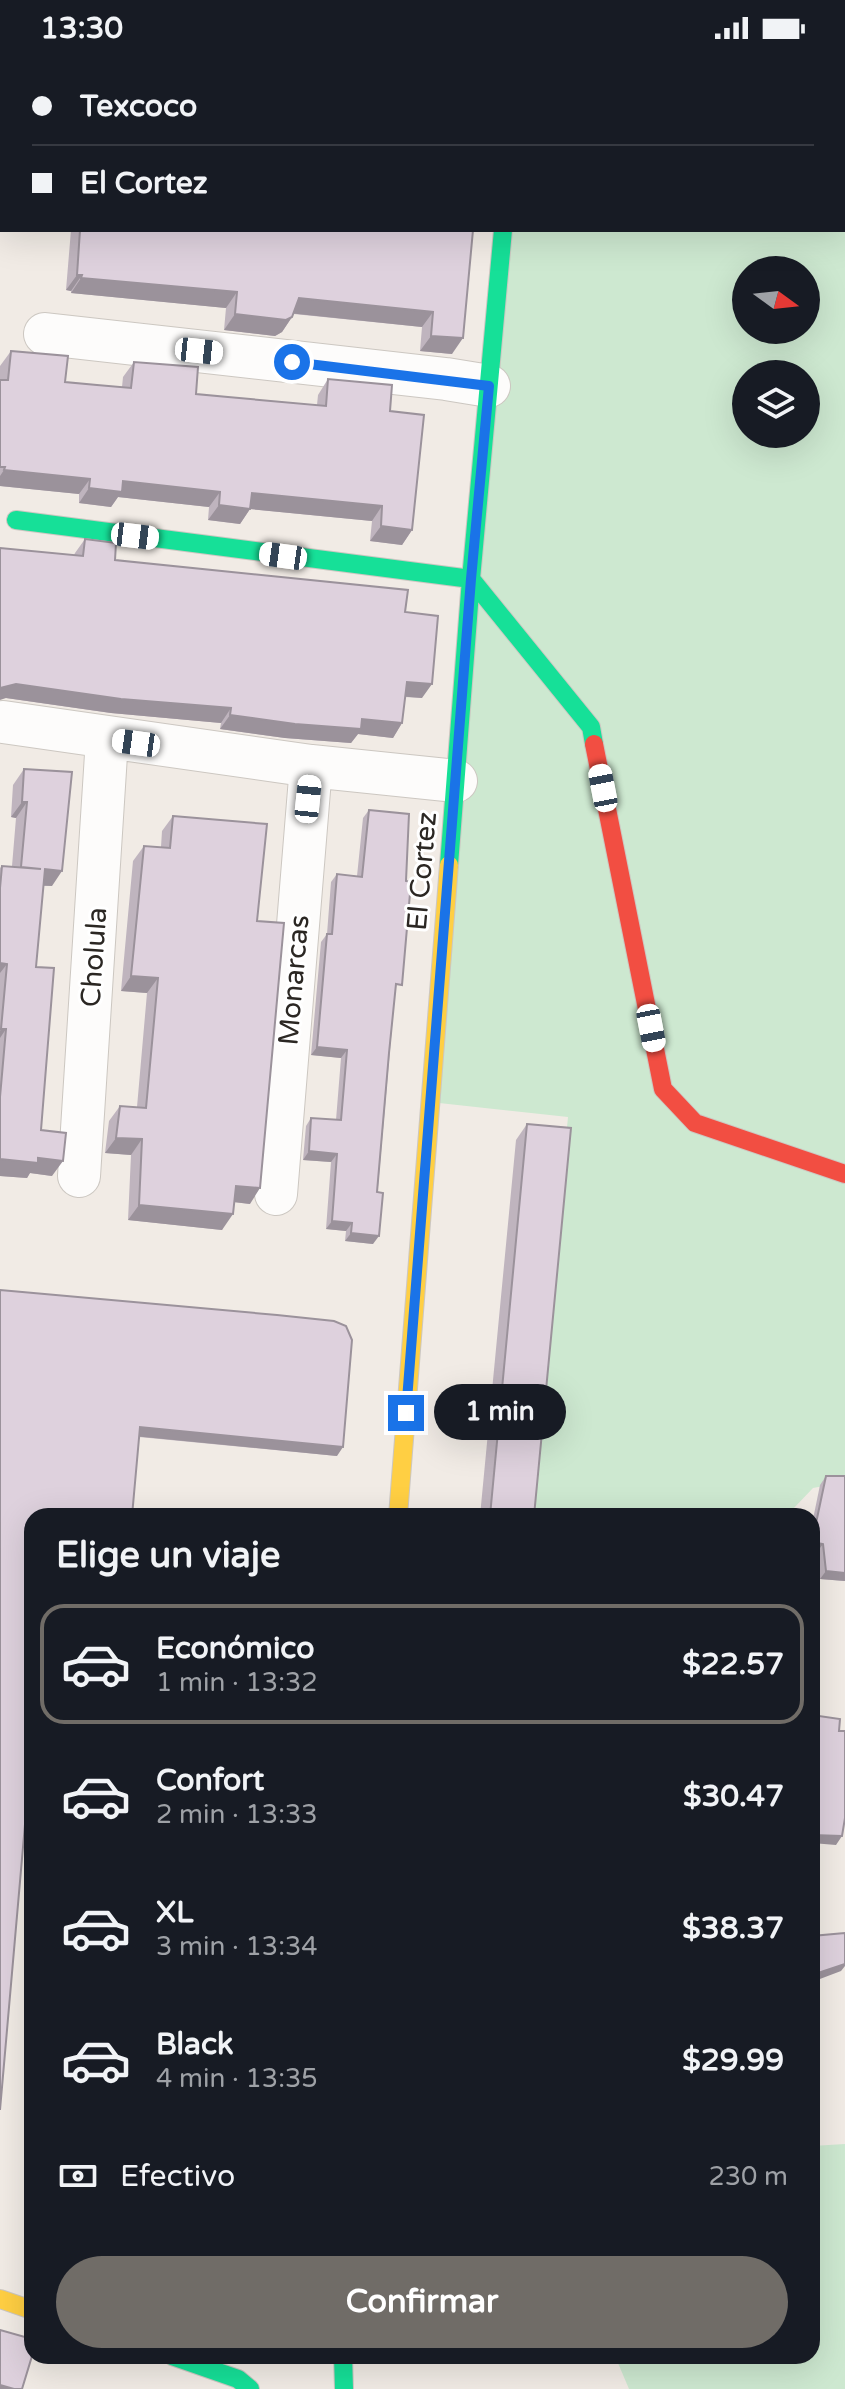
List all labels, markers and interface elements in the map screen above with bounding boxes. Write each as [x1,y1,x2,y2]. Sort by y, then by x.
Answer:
text: 13:30 [40,10,123,47]
text: Texcoco [80,88,197,125]
text: El Cortez [80,165,208,202]
north arrow [732,256,820,344]
map controls [732,256,820,448]
car [174,337,224,365]
route start [274,344,310,380]
button: layers [732,360,820,448]
car [110,521,160,551]
car [258,541,308,571]
car [111,728,161,758]
car [587,762,619,814]
car [294,774,322,824]
street label: El Cortez [400,810,444,932]
street label: Cholula [74,906,114,1008]
street label: Monarcas [271,913,317,1047]
car [635,1002,667,1054]
callout: 1 min [434,1385,566,1441]
route end [388,1395,424,1431]
text: 1 min [465,1396,535,1427]
text: Elige un viaje [56,1534,280,1577]
icon: car [60,1628,132,1700]
text: Económico [156,1630,314,1667]
text: $22.57 [682,1646,784,1683]
text: 1 min · 13:32 [156,1667,318,1698]
icon: car [60,1760,132,1832]
text: Confort [156,1762,264,1799]
text: $30.47 [683,1778,784,1815]
text: 2 min · 13:33 [156,1799,318,1830]
icon: car [60,1892,132,1964]
text: XL [156,1894,193,1931]
text: $38.37 [682,1910,784,1947]
text: 3 min · 13:34 [156,1931,318,1962]
icon: car [60,2024,132,2096]
text: Black [156,2026,233,2063]
text: $29.99 [682,2042,784,2079]
text: 4 min · 13:35 [156,2063,318,2094]
icon: cash [56,2154,100,2198]
text: Efectivo [120,2158,235,2195]
text: 230 m [708,2161,788,2192]
button: Confirmar [56,2256,788,2348]

